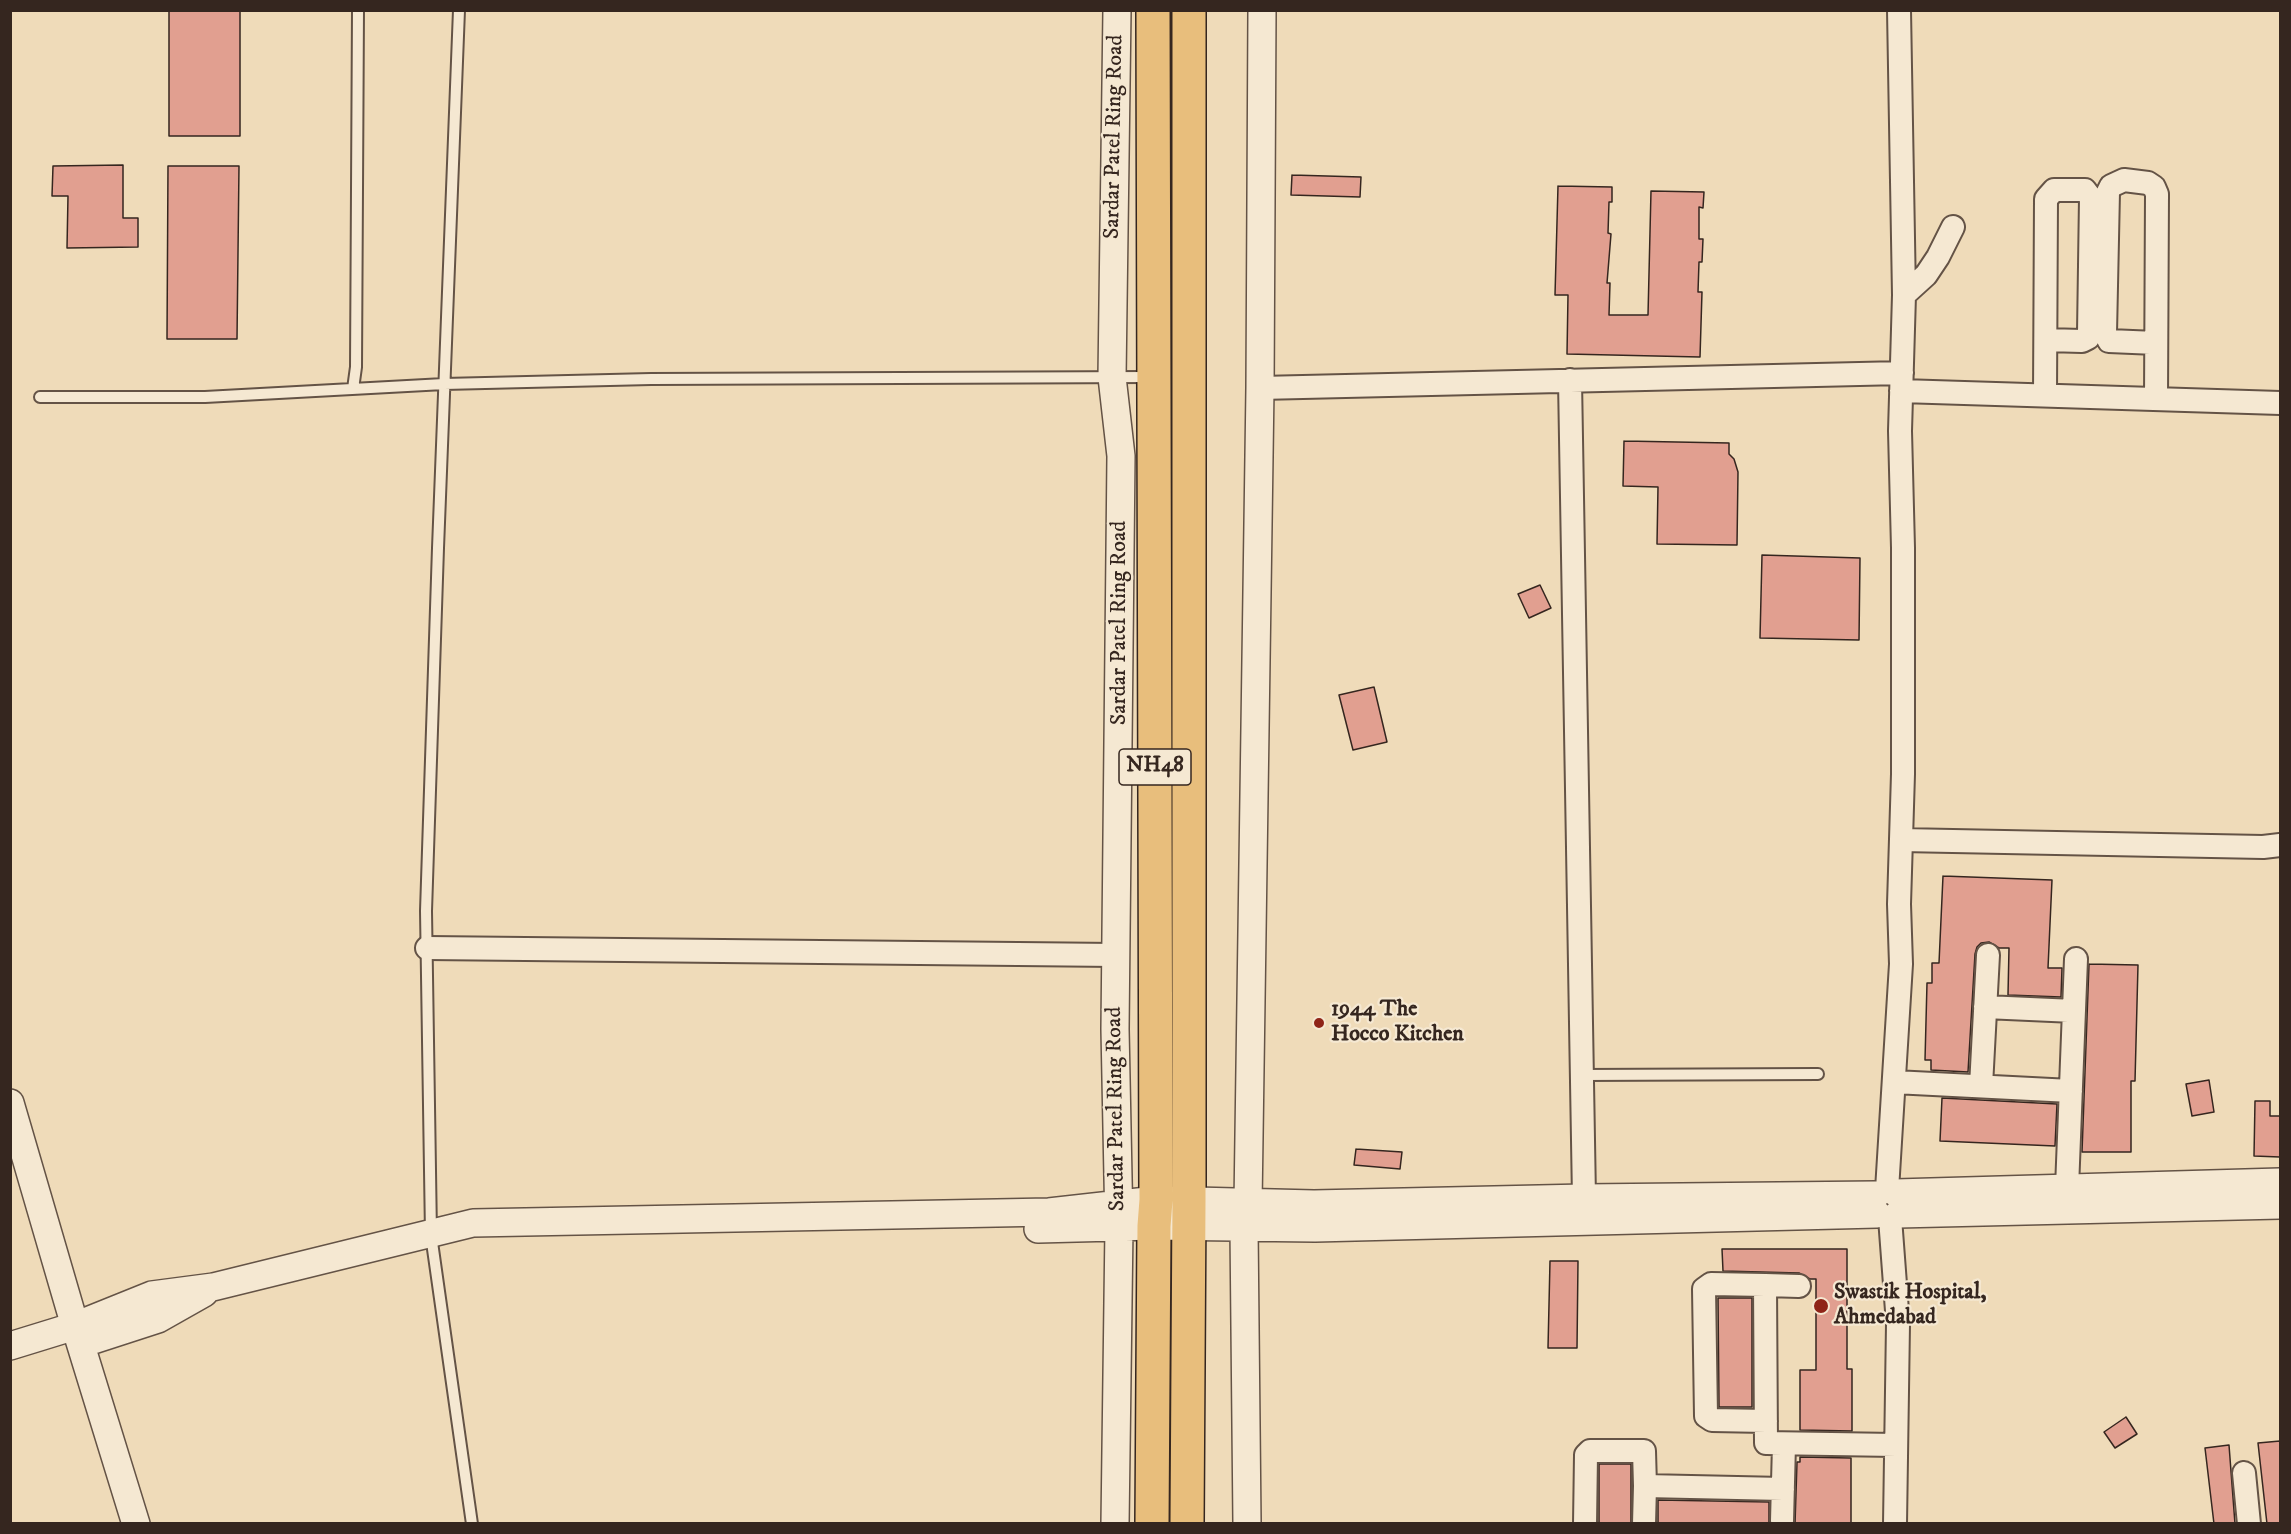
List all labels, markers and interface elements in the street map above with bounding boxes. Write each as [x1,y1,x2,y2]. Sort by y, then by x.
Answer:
street label: Sardar Patel Ring Road [1100,34,1130,240]
street label: Sardar Patel Ring Road [1107,521,1133,725]
road number: NH48 [1119,749,1191,785]
place label: 1944 The Hocco Kitchen [1331,997,1464,1048]
street label: Sardar Patel Ring Road [1102,1006,1132,1212]
marker: 1944 The Hocco Kitchen [1312,1016,1326,1030]
place label: Swastik Hospital, Ahmedabad [1834,1280,1986,1332]
marker: Swastik Hospital, Ahmedabad [1812,1297,1830,1315]

